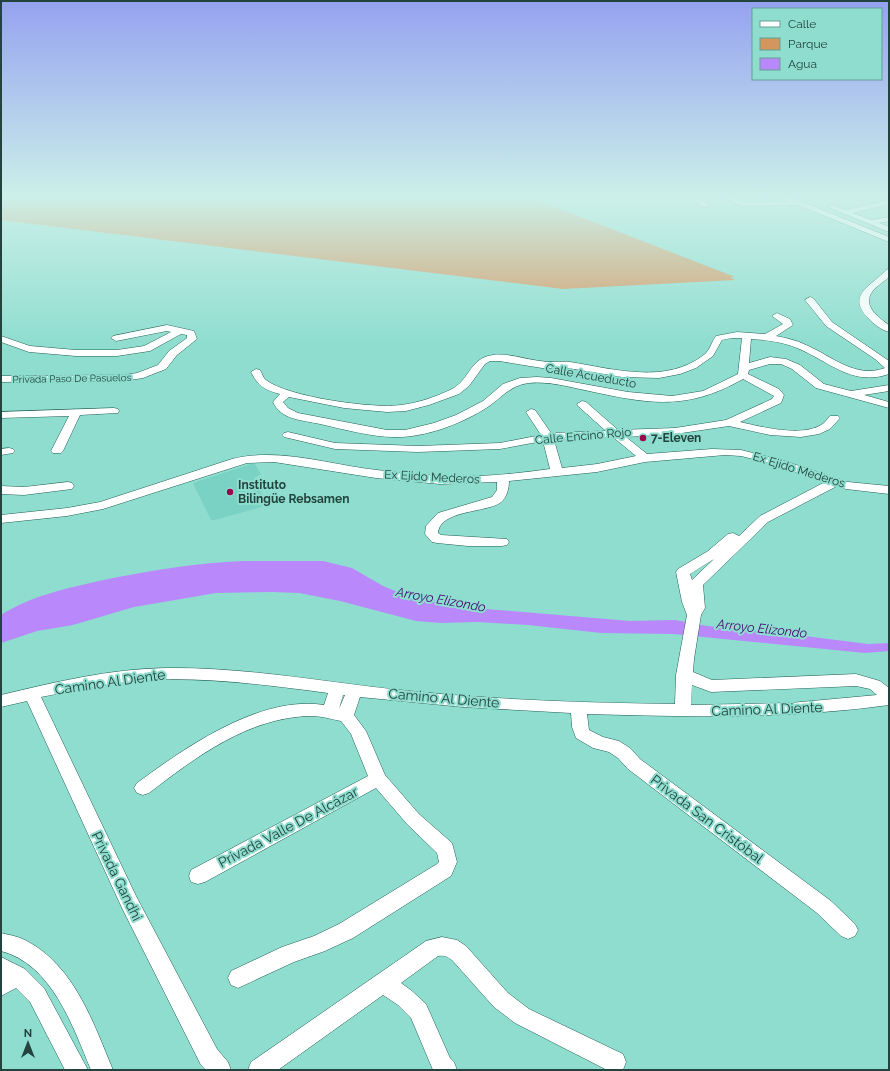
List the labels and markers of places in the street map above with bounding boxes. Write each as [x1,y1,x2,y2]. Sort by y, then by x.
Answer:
place label: 7-Eleven [651,431,701,445]
marker: 7-Eleven [638,433,648,443]
place label: Instituto Bilingüe Rebsamen [238,478,349,506]
marker: Instituto Bilingüe Rebsamen [225,487,235,497]

